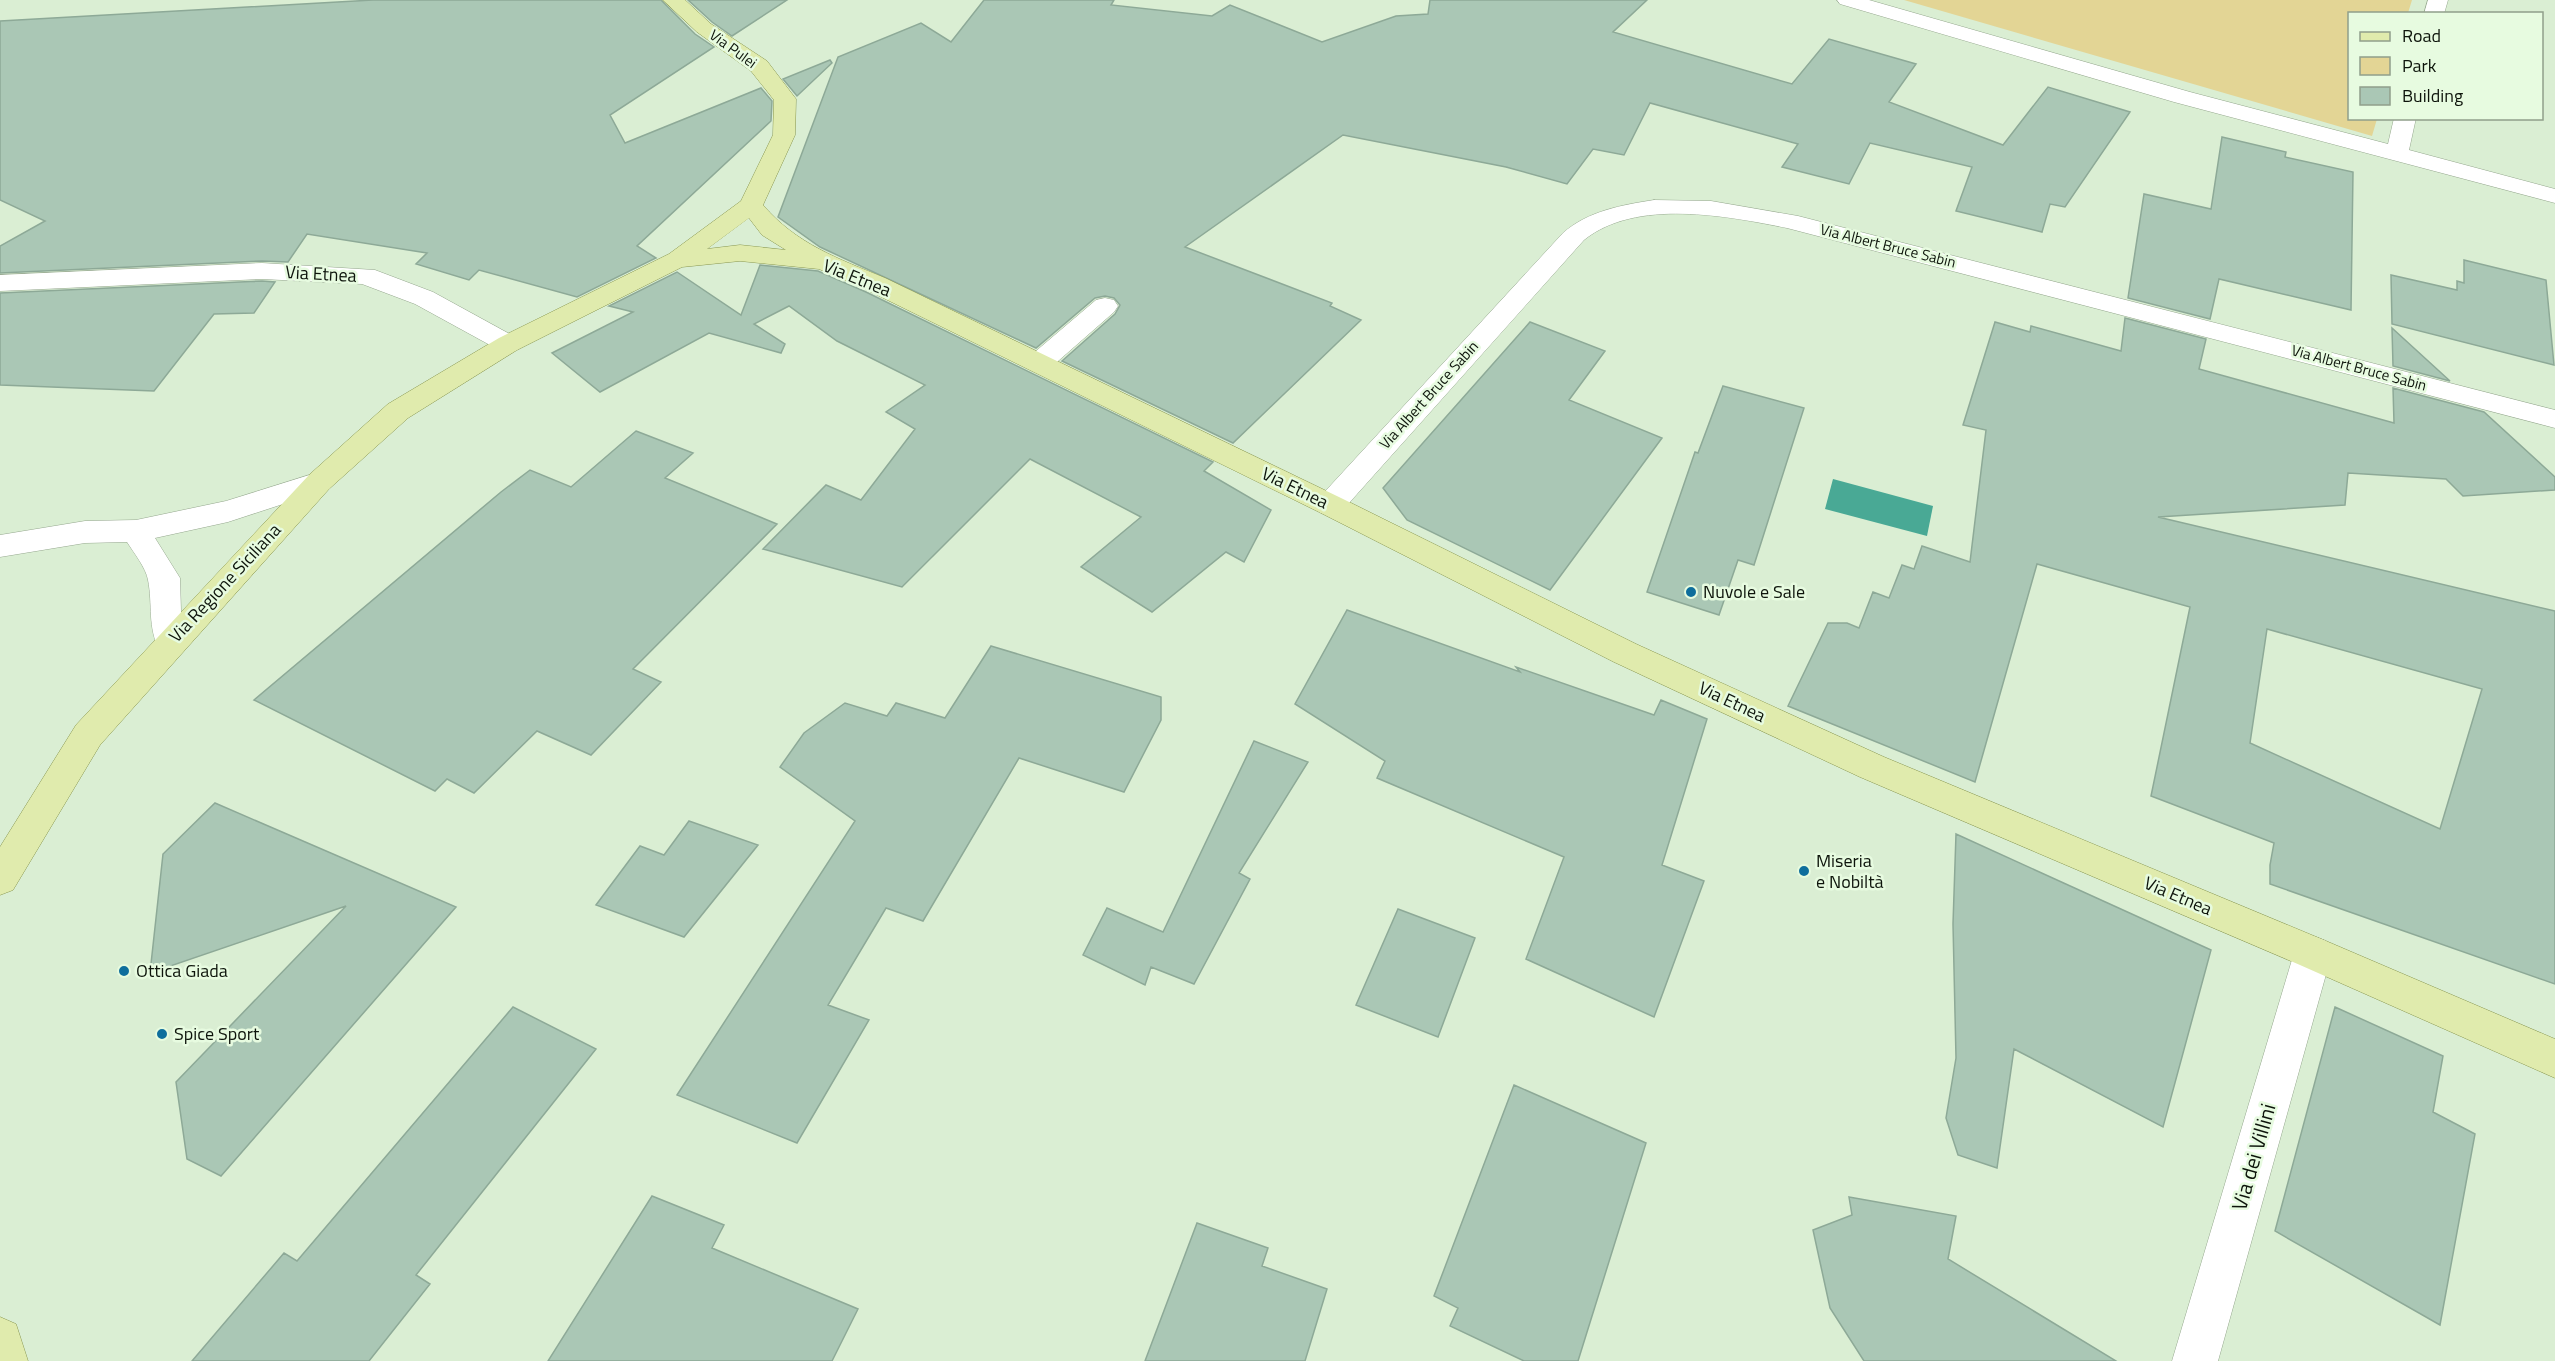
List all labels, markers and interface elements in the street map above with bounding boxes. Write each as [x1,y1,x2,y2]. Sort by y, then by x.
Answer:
legend [2348,12,2543,120]
text: Road [2402,22,2441,49]
street label: Via Pulei [705,23,762,74]
text: Park [2402,52,2437,79]
text: Building [2402,82,2463,109]
street label: Via Albert Bruce Sabin [1818,218,1958,273]
street label: Via Etnea [819,252,895,303]
street label: Via Etnea [285,258,357,289]
street label: Via Albert Bruce Sabin [1374,335,1484,454]
street label: Via Albert Bruce Sabin [2289,338,2429,397]
street label: Via Etnea [1257,460,1333,515]
street label: Via Regione Siciliana [162,517,287,648]
place label: Nuvole e Sale [1703,578,1805,605]
marker: Nuvole e Sale [1684,585,1698,599]
street label: Via Etnea [1694,674,1770,729]
place label: Miseria e Nobiltà [1816,847,1884,895]
marker: Miseria e Nobiltà [1797,864,1811,878]
street label: Via Etnea [2140,869,2216,922]
place label: Ottica Giada [136,957,228,984]
marker: Ottica Giada [117,964,131,978]
place label: Spice Sport [174,1020,260,1047]
marker: Spice Sport [155,1027,169,1041]
street label: Via dei Villini [2223,1099,2284,1214]

